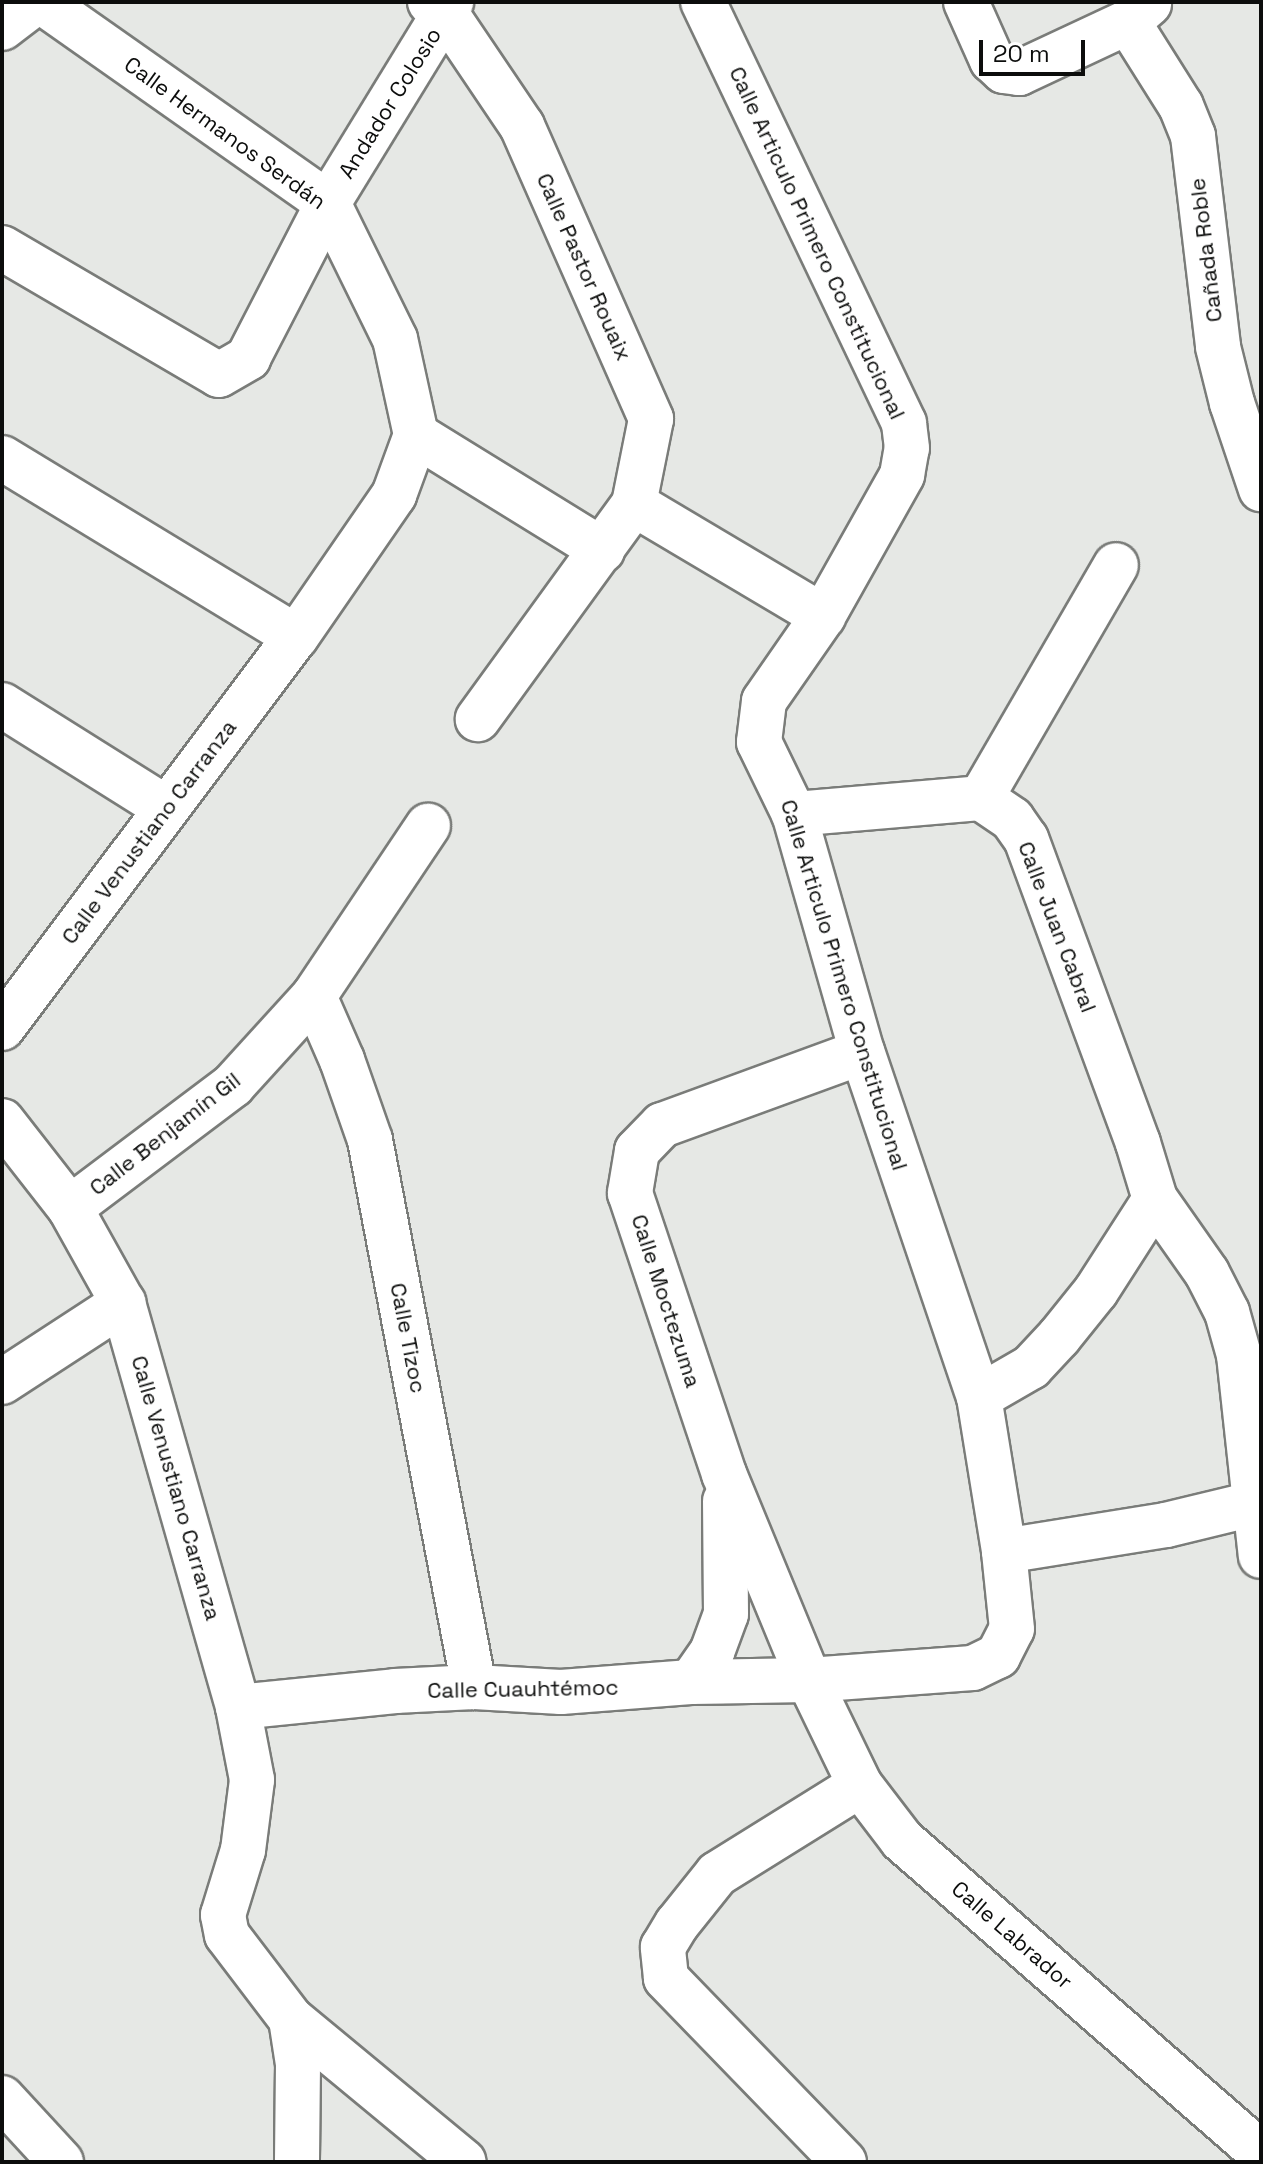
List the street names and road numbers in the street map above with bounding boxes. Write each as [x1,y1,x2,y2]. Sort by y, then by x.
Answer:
street label: Andador Colosio [333,23,447,183]
street label: Calle Hermanos Serdán [119,51,331,215]
street label: Calle Articulo Primero Constitucional [723,62,911,424]
street label: Calle Pastor Rouaix [531,169,637,365]
street label: Cañada Roble [1184,176,1228,324]
street label: Calle Venustiano Carranza [56,715,242,949]
street label: Calle Articulo Primero Constitucional [775,796,913,1174]
street label: Calle Juan Cabral [1012,838,1102,1016]
street label: Calle Benjamín Gil [84,1067,246,1201]
street label: Calle Moctezuma [626,1211,706,1391]
street label: Calle Tizoc [384,1280,432,1396]
street label: Calle Venustiano Carranza [126,1353,226,1623]
street label: Calle Cuauhtémoc [427,1674,619,1704]
street label: Calle Labrador [946,1875,1078,1995]

